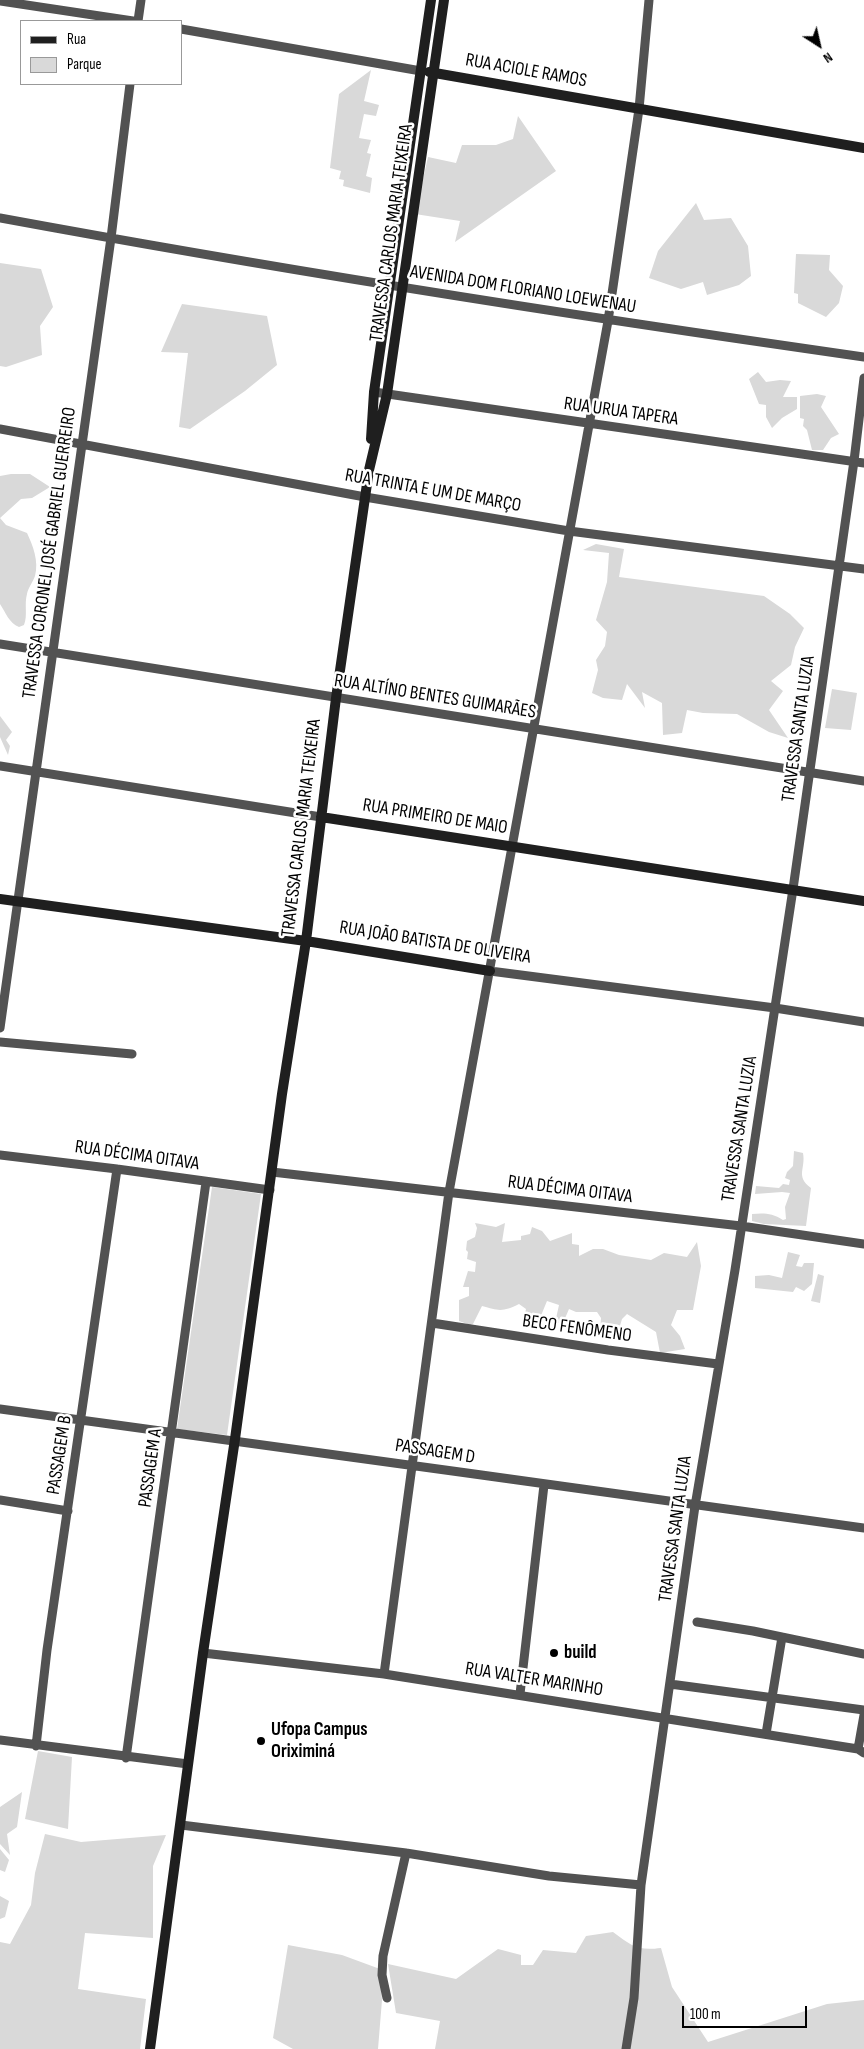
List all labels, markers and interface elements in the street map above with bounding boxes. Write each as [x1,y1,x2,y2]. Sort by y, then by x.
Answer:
legend [20,20,182,85]
north arrow [794,20,844,70]
text: Rua [67,30,86,49]
street label: RUA ACIOLE RAMOS [464,49,588,93]
text: N [820,49,836,67]
text: Parque [67,55,102,74]
street label: TRAVESSA CARLOS MARIA TEIXEIRA [365,123,419,343]
street label: AVENIDA DOM FLORIANO LOEWENAU [408,261,638,319]
street label: RUA URUA TAPERA [562,393,680,431]
street label: TRAVESSA CORONEL JOSÉ GABRIEL GUERREIRO [18,406,82,700]
street label: RUA TRINTA E UM DE MARÇO [343,464,523,518]
street label: TRAVESSA SANTA LUZIA [777,654,821,804]
street label: RUA ALTÍNO BENTES GUIMARÃES [332,670,538,724]
street label: TRAVESSA CARLOS MARIA TEIXEIRA [277,718,327,938]
street label: RUA PRIMEIRO DE MAIO [361,794,509,840]
street label: RUA JOÃO BATISTA DE OLIVEIRA [338,917,532,969]
street label: TRAVESSA SANTA LUZIA [717,1054,763,1204]
street label: RUA DÉCIMA OITAVA [73,1136,201,1176]
street label: RUA DÉCIMA OITAVA [506,1171,634,1209]
street label: BECO FENÔMENO [521,1310,633,1348]
street label: PASSAGEM B [43,1414,77,1496]
street label: PASSAGEM A [134,1427,168,1509]
street label: PASSAGEM D [393,1434,477,1470]
street label: TRAVESSA SANTA LUZIA [654,1454,698,1604]
place label: build [564,1642,597,1664]
marker: build [548,1647,560,1659]
street label: RUA VALTER MARINHO [464,1658,604,1702]
place label: Ufopa Campus Oriximiná [271,1719,368,1763]
marker: Ufopa Campus Oriximiná [255,1735,267,1747]
scale bar [684,1996,809,2028]
text: 100 m [690,2005,721,2024]

